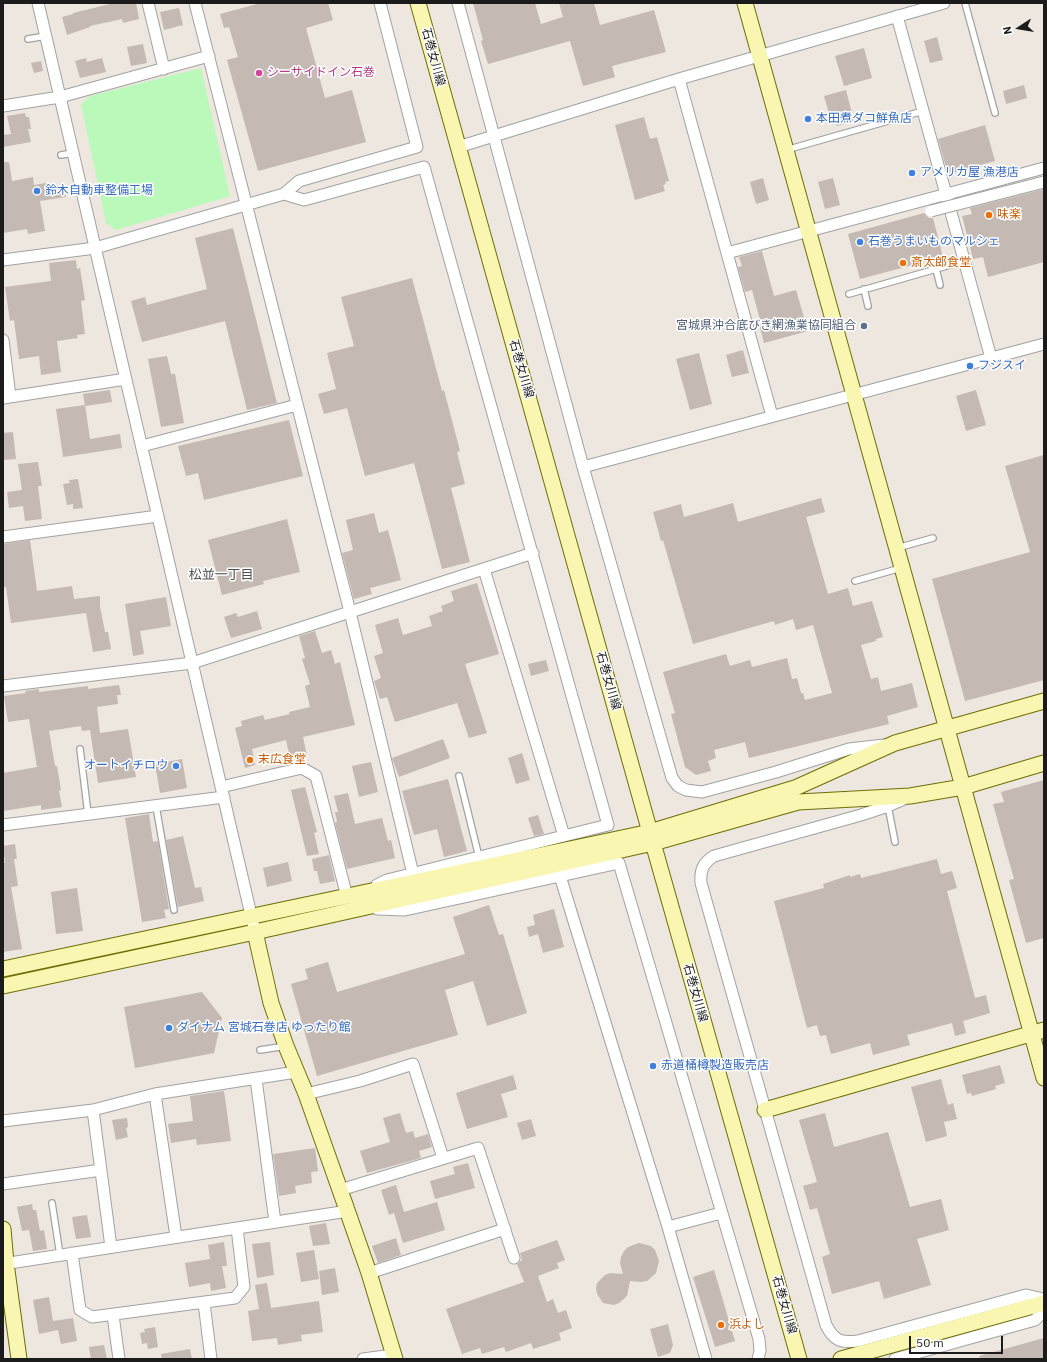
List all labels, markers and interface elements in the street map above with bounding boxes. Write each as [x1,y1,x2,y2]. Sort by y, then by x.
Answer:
north arrow [999,8,1039,48]
text: N [1000,25,1015,36]
street label: 石巻女川線 [418,26,448,88]
place label: シーサイドイン石巻 [267,66,375,80]
marker: シーサイドイン石巻 [254,68,264,78]
place label: 本田煮ダコ鮮魚店 [816,112,912,126]
marker: 本田煮ダコ鮮魚店 [803,114,813,124]
place label: アメリカ屋 漁港店 [920,166,1019,180]
marker: アメリカ屋 漁港店 [907,168,917,178]
place label: 鈴木自動車整備工場 [45,184,153,198]
marker: 鈴木自動車整備工場 [32,186,42,196]
place label: 味楽 [997,208,1021,222]
marker: 味楽 [984,210,994,220]
place label: 石巻うまいものマルシェ [868,235,1000,249]
marker: 石巻うまいものマルシェ [855,237,865,247]
place label: 斎太郎食堂 [911,256,971,270]
marker: 斎太郎食堂 [898,258,908,268]
place label: 宮城県沖合底びき網漁業協同組合 [676,319,856,333]
marker: 宮城県沖合底びき網漁業協同組合 [859,321,869,331]
street label: 石巻女川線 [506,338,536,400]
place label: フジスイ [978,359,1026,373]
marker: フジスイ [965,361,975,371]
district label: 松並一丁目 [189,567,253,583]
street label: 石巻女川線 [593,650,623,712]
place label: 末広食堂 [258,753,306,767]
marker: 末広食堂 [245,755,255,765]
place label: オートイチロウ [84,759,168,773]
marker: オートイチロウ [171,761,181,771]
street label: 石巻女川線 [680,962,710,1024]
place label: ダイナム 宮城石巻店 ゆったり館 [177,1021,351,1035]
marker: ダイナム 宮城石巻店 ゆったり館 [164,1023,174,1033]
place label: 赤道桶樽製造販売店 [661,1059,769,1073]
marker: 赤道桶樽製造販売店 [648,1061,658,1071]
street label: 石巻女川線 [769,1274,799,1336]
place label: 浜よし [729,1318,765,1332]
marker: 浜よし [716,1320,726,1330]
scale bar [911,1328,1005,1354]
text: 50 m [916,1335,944,1350]

